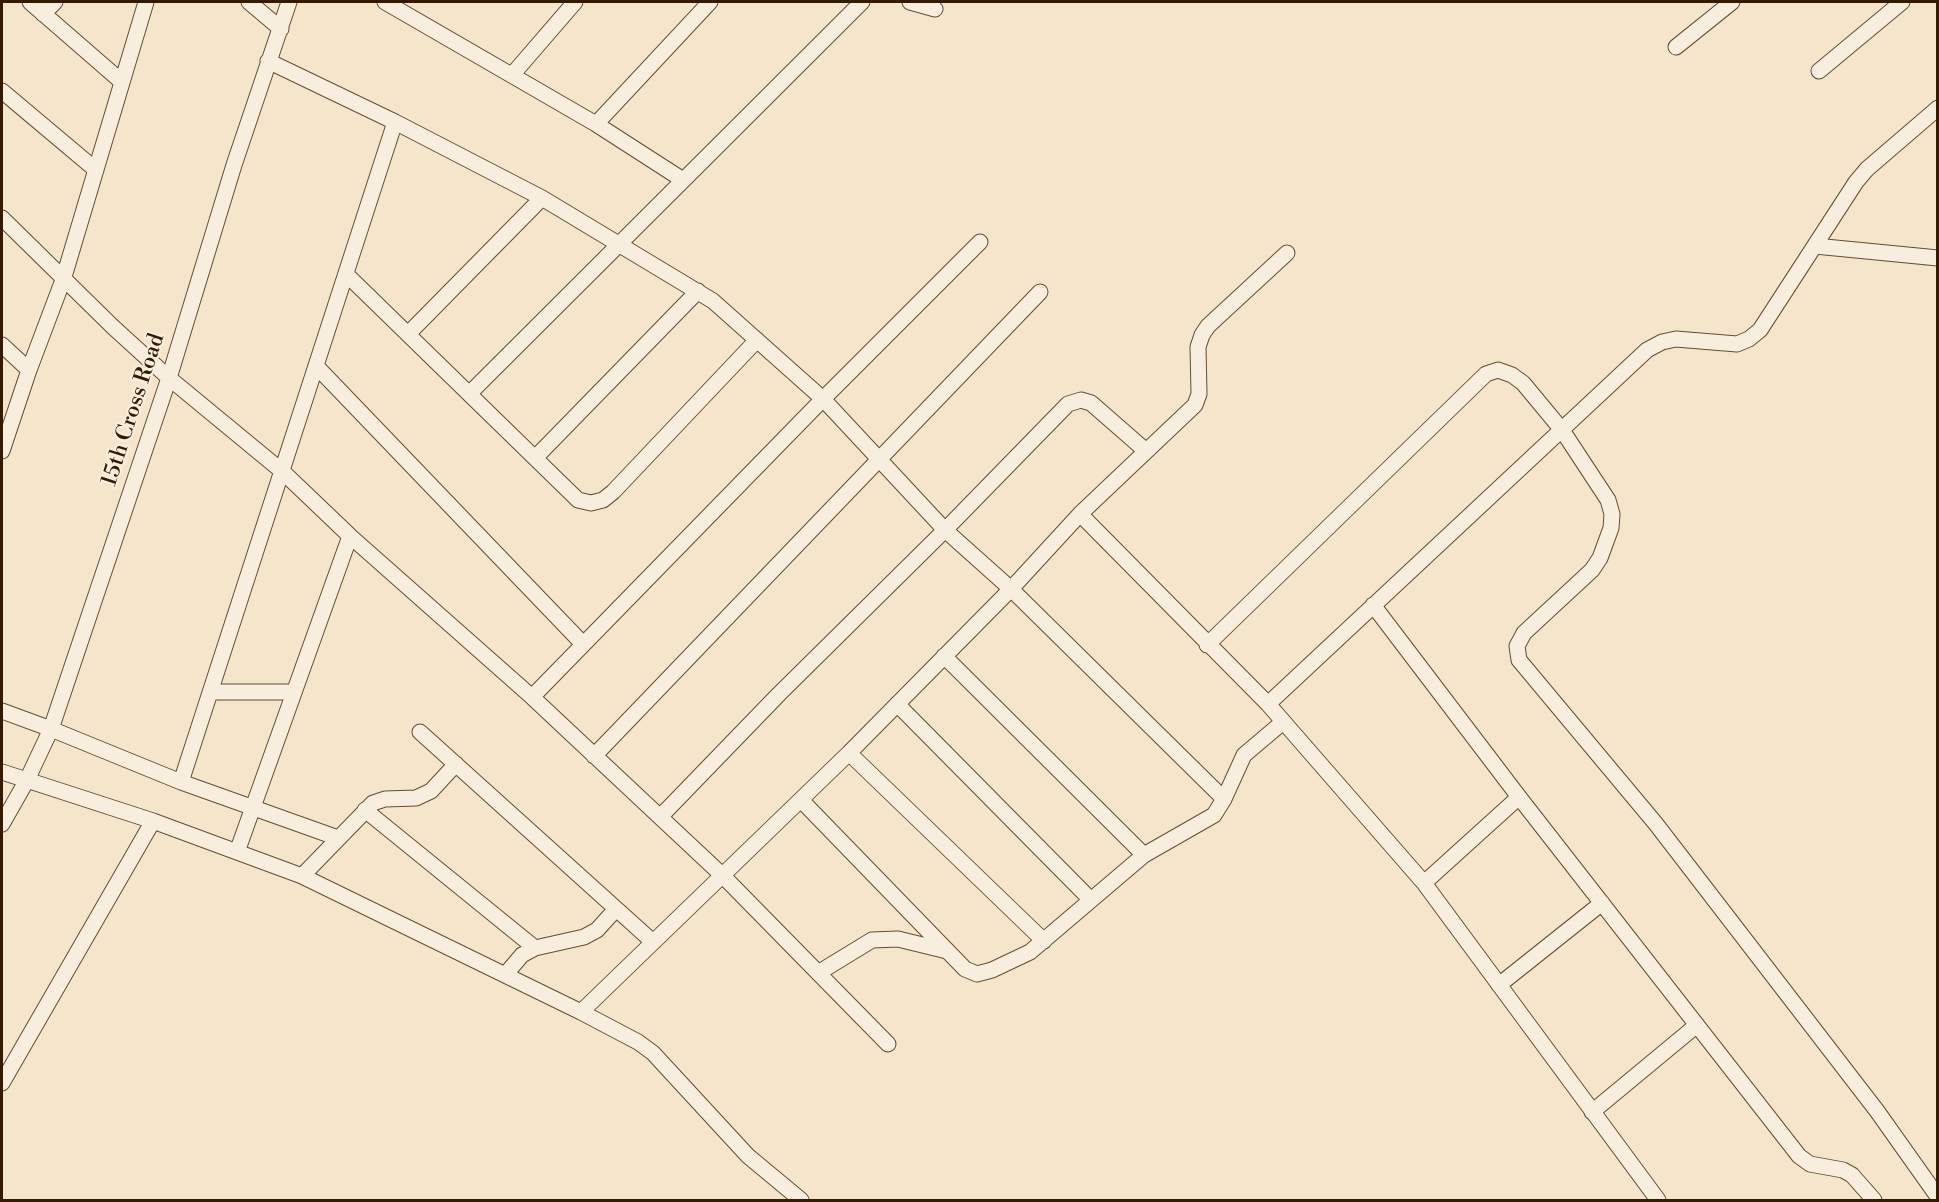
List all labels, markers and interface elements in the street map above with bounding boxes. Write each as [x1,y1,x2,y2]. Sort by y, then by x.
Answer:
street label: 15th Cross Road [97,330,171,490]

